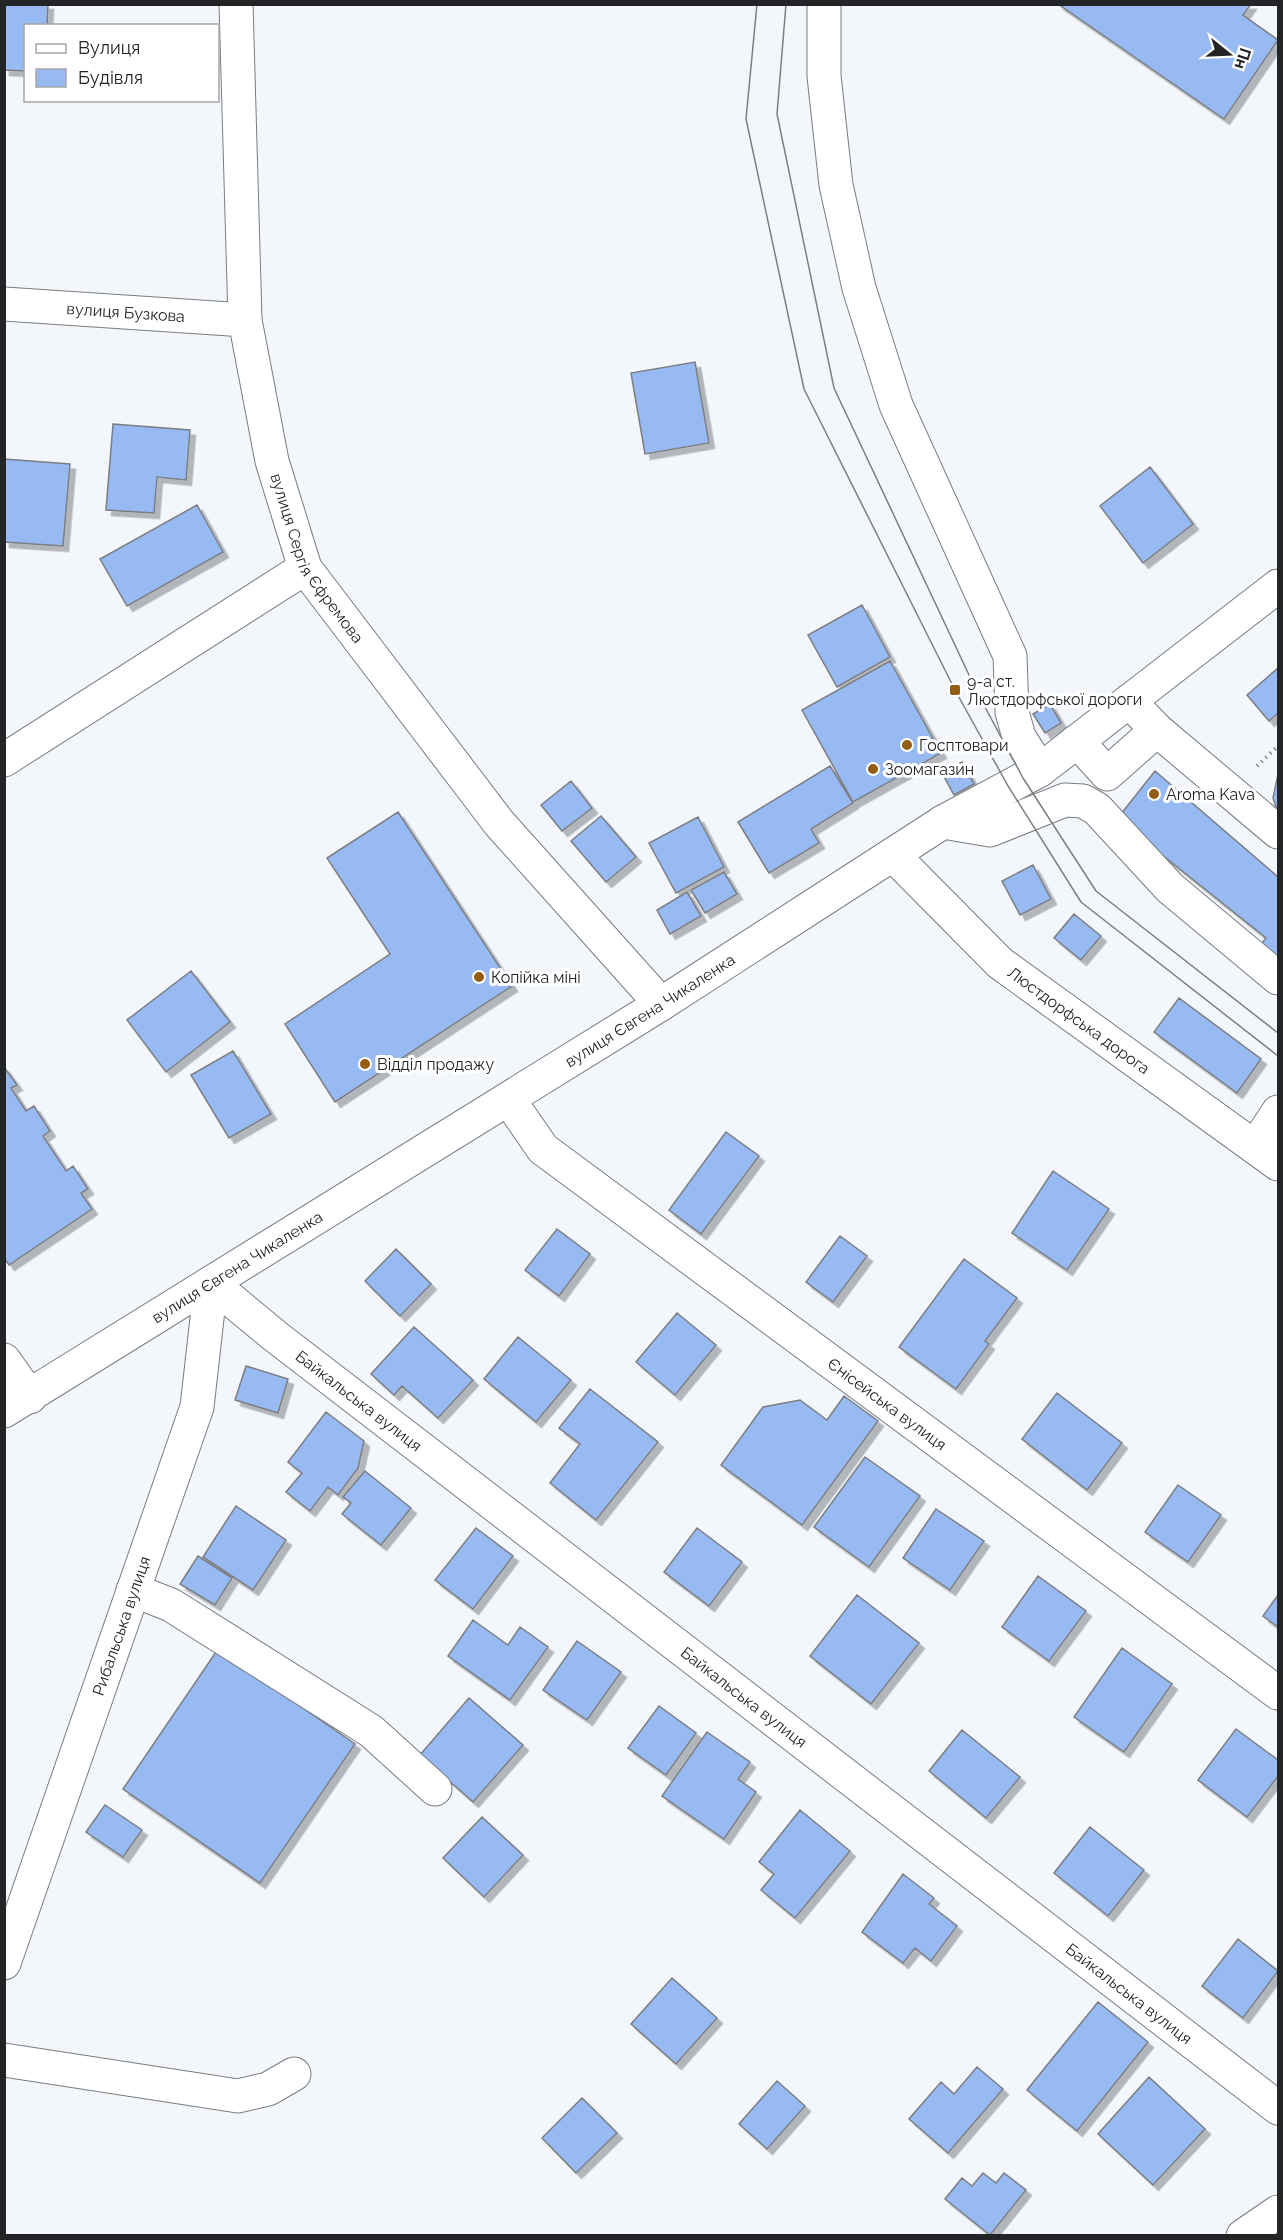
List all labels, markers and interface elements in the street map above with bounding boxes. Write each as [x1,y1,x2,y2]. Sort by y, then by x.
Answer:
legend [24,24,219,102]
north arrow [1199,24,1259,84]
text: Вулиця [78,37,140,58]
text: Пн [1230,45,1255,72]
text: Будівля [78,67,143,88]
street label: вулиця Бузкова [66,299,186,326]
street label: вулиця Сергія Єфремова [266,471,367,647]
place label: 9-а ст. Люстдорфської дороги [967,672,1142,709]
marker: 9-а ст. Люстдорфської дороги [948,683,962,697]
place label: Госптовари [919,736,1008,755]
marker: Госптовари [900,738,914,752]
place label: Зоомагазин [885,760,974,779]
marker: Зоомагазин [866,762,880,776]
place label: Aroma Kava [1166,785,1255,804]
marker: Aroma Kava [1147,787,1161,801]
street label: вулиця Євгена Чикаленка [561,950,738,1071]
street label: Люстдорфська дорога [1004,963,1153,1078]
place label: Копійка міні [491,968,581,987]
marker: Копійка міні [472,970,486,984]
place label: Відділ продажу [377,1055,494,1074]
marker: Відділ продажу [358,1057,372,1071]
street label: вулиця Євгена Чикаленка [148,1207,326,1327]
street label: Байкальська вулиця [292,1347,425,1455]
street label: Єнісейська вулиця [824,1354,950,1454]
street label: Рибальська вулиця [89,1554,154,1698]
street label: Байкальська вулиця [677,1643,810,1752]
street label: Байкальська вулиця [1062,1939,1196,2048]

